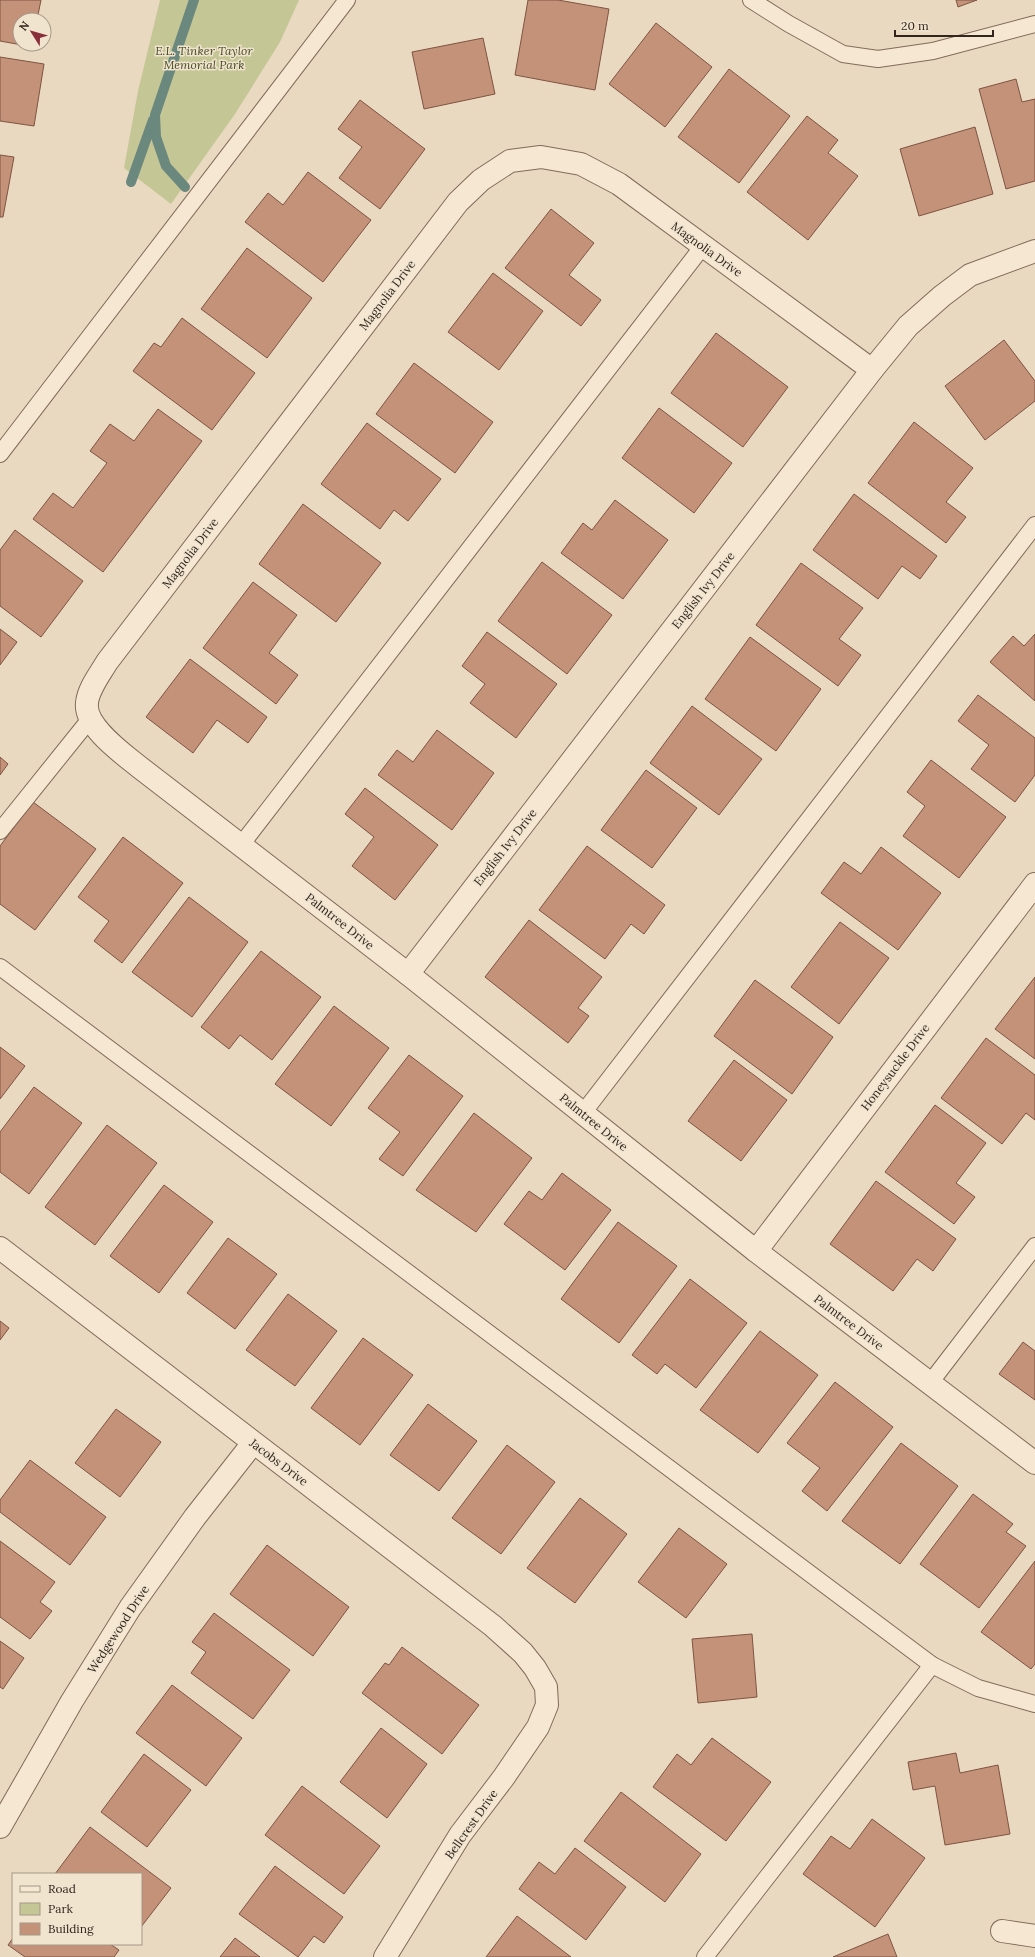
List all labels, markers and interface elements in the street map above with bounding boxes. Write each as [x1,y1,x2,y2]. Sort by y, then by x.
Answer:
north arrow [12,12,52,52]
scale bar [895,12,993,38]
text: N [16,18,32,34]
text: 20 m [901,18,929,33]
park label: E.L. Tinker Taylor Memorial Park [155,43,253,72]
street label: Magnolia Drive [669,218,746,280]
street label: Magnolia Drive [356,256,419,333]
street label: Magnolia Drive [159,514,222,591]
street label: English Ivy Drive [668,548,738,631]
street label: English Ivy Drive [470,805,540,888]
street label: Palmtree Drive [303,889,378,953]
street label: Honeysuckle Drive [858,1020,933,1113]
street label: Palmtree Drive [557,1090,631,1154]
street label: Palmtree Drive [811,1291,887,1353]
street label: Jacobs Drive [246,1434,312,1489]
street label: Wedgewood Drive [84,1582,152,1676]
street label: Bellcrest Drive [441,1786,501,1862]
legend [12,1873,142,1945]
text: Road [48,1881,76,1896]
text: Park [48,1901,74,1916]
text: Building [48,1921,94,1936]

